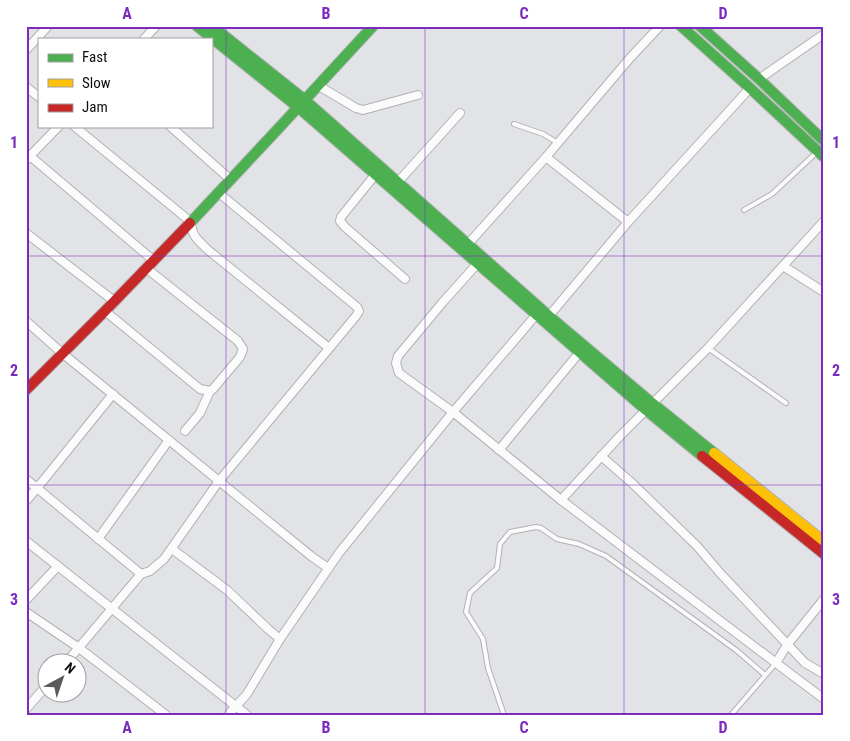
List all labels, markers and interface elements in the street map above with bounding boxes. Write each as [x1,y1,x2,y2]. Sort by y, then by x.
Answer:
text: A [122,4,132,23]
text: B [322,4,331,23]
text: C [519,4,529,23]
text: D [718,4,728,23]
legend [38,38,212,128]
text: Fast [82,48,107,66]
text: Slow [82,74,111,92]
text: Jam [82,98,108,116]
text: 1 [10,133,18,152]
text: 1 [832,133,840,152]
text: 2 [10,361,18,380]
text: 2 [832,361,840,380]
text: 3 [10,590,18,609]
text: 3 [832,590,840,609]
north arrow [38,654,88,704]
text: N [62,659,79,677]
text: A [122,718,132,737]
text: B [322,718,331,737]
text: C [519,718,529,737]
text: D [718,718,728,737]

